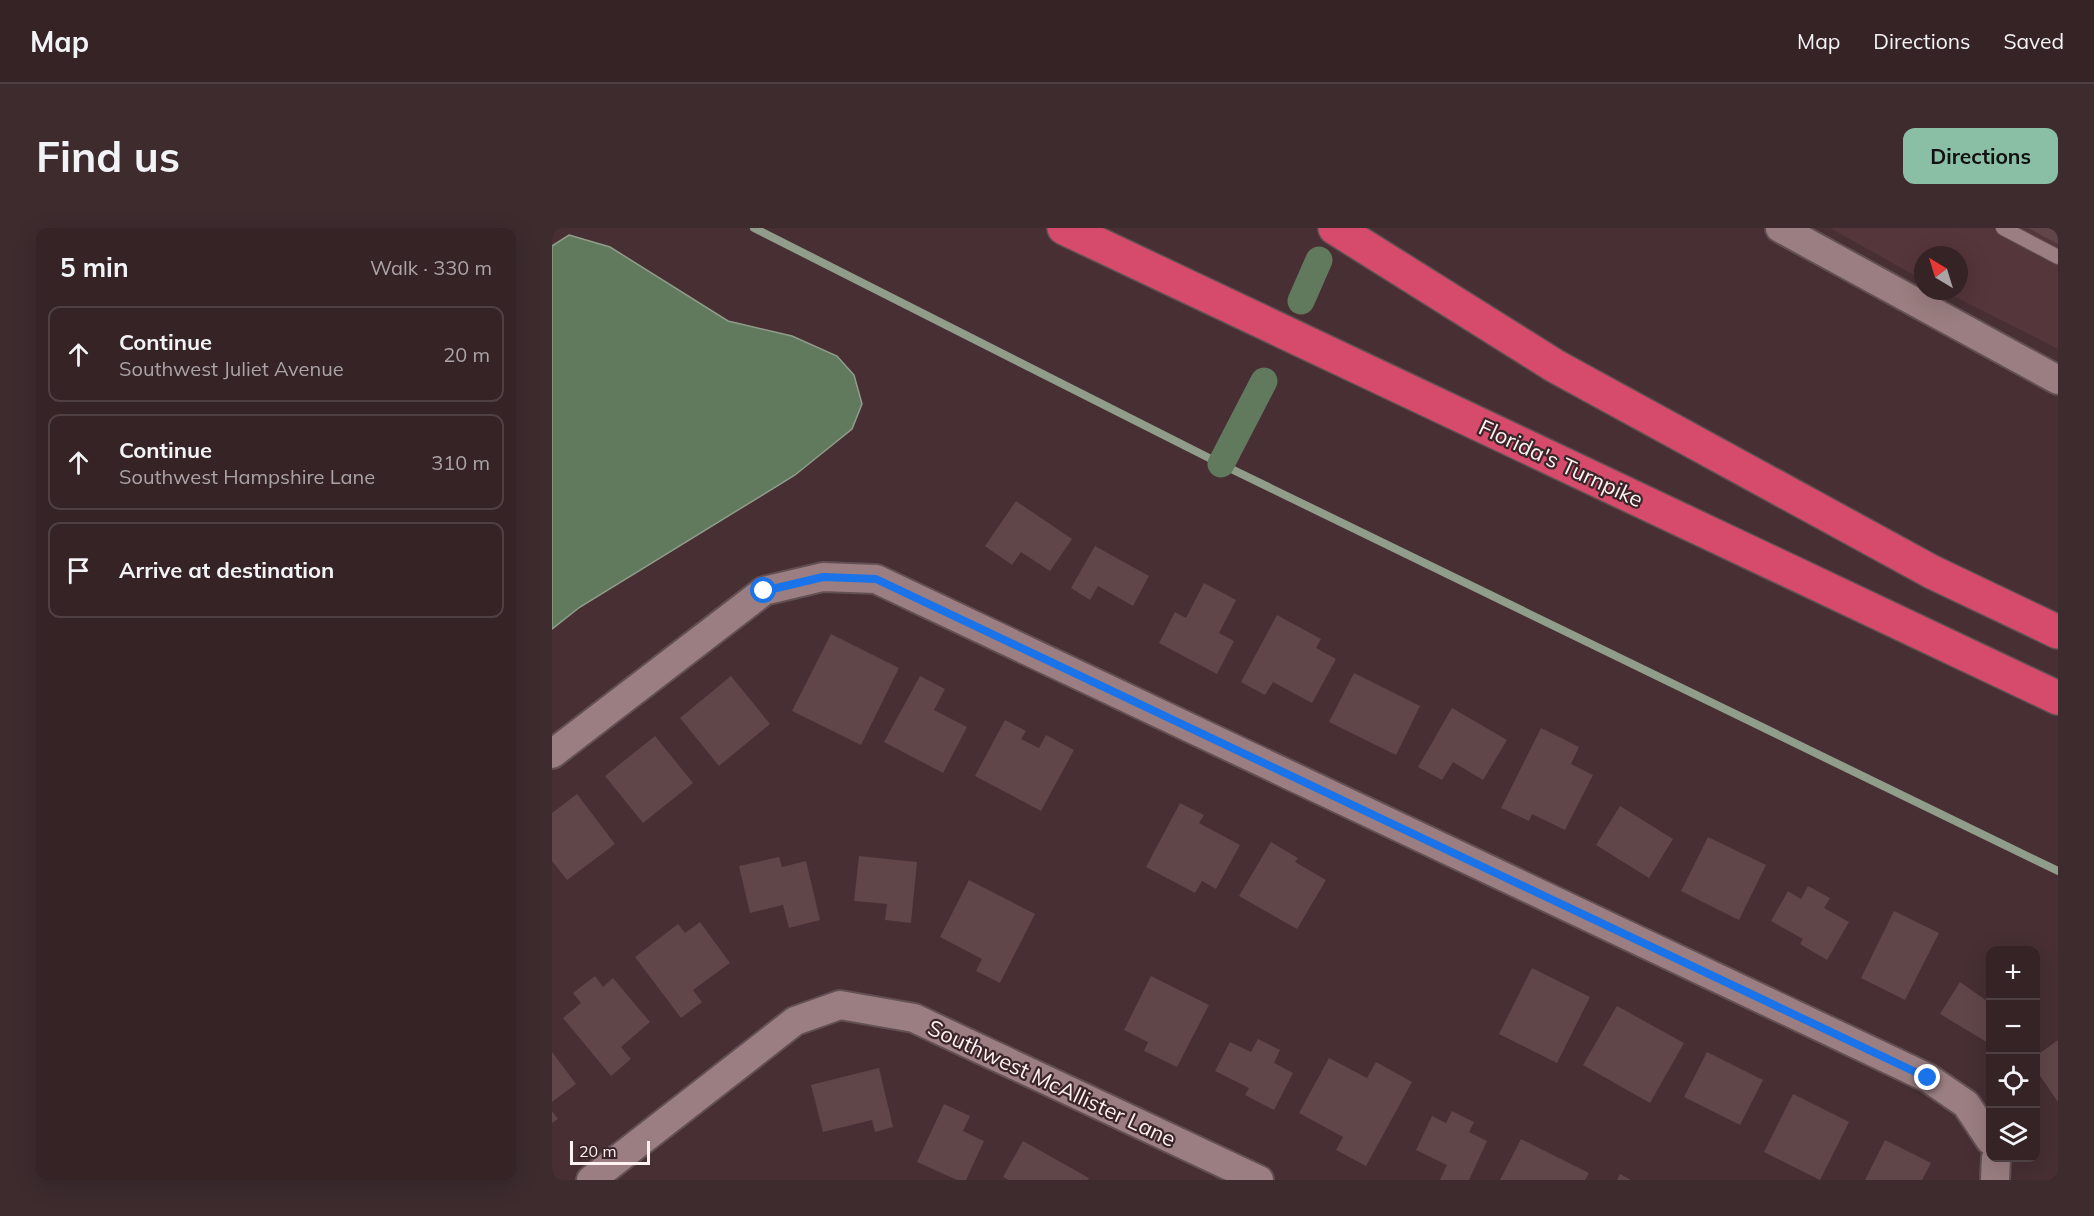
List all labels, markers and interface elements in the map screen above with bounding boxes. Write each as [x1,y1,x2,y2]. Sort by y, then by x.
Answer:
text: Map [30,24,89,59]
text: Map [1797,28,1840,54]
text: Directions [1873,28,1970,54]
text: Saved [2003,28,2064,54]
button: Directions [1903,128,2058,184]
text: Find us [36,130,180,183]
north arrow [1914,246,1968,300]
text: 5 min [60,251,129,284]
text: Walk · 330 m [370,255,492,280]
text: Continue [119,328,212,356]
icon: ahead [62,338,95,371]
text: 20 m [443,342,490,367]
text: Southwest Juliet Avenue [119,356,344,381]
street label: Florida's Turnpike [1474,413,1648,513]
text: Continue [119,436,212,464]
icon: ahead [62,446,95,479]
text: 310 m [431,450,490,475]
text: Southwest Hampshire Lane [119,464,375,489]
icon: arrive [62,554,95,587]
text: Arrive at destination [119,556,334,584]
route start [750,577,776,603]
map controls [1986,946,2040,1162]
button: + [1986,946,2040,1000]
button: − [1986,1000,2040,1054]
street label: Southwest McAllister Lane [924,1013,1180,1153]
button: locate [1986,1054,2040,1108]
route end [1914,1064,1940,1090]
button: layers [1986,1108,2040,1162]
scale bar [570,1138,650,1166]
text: 20 m [579,1141,616,1161]

